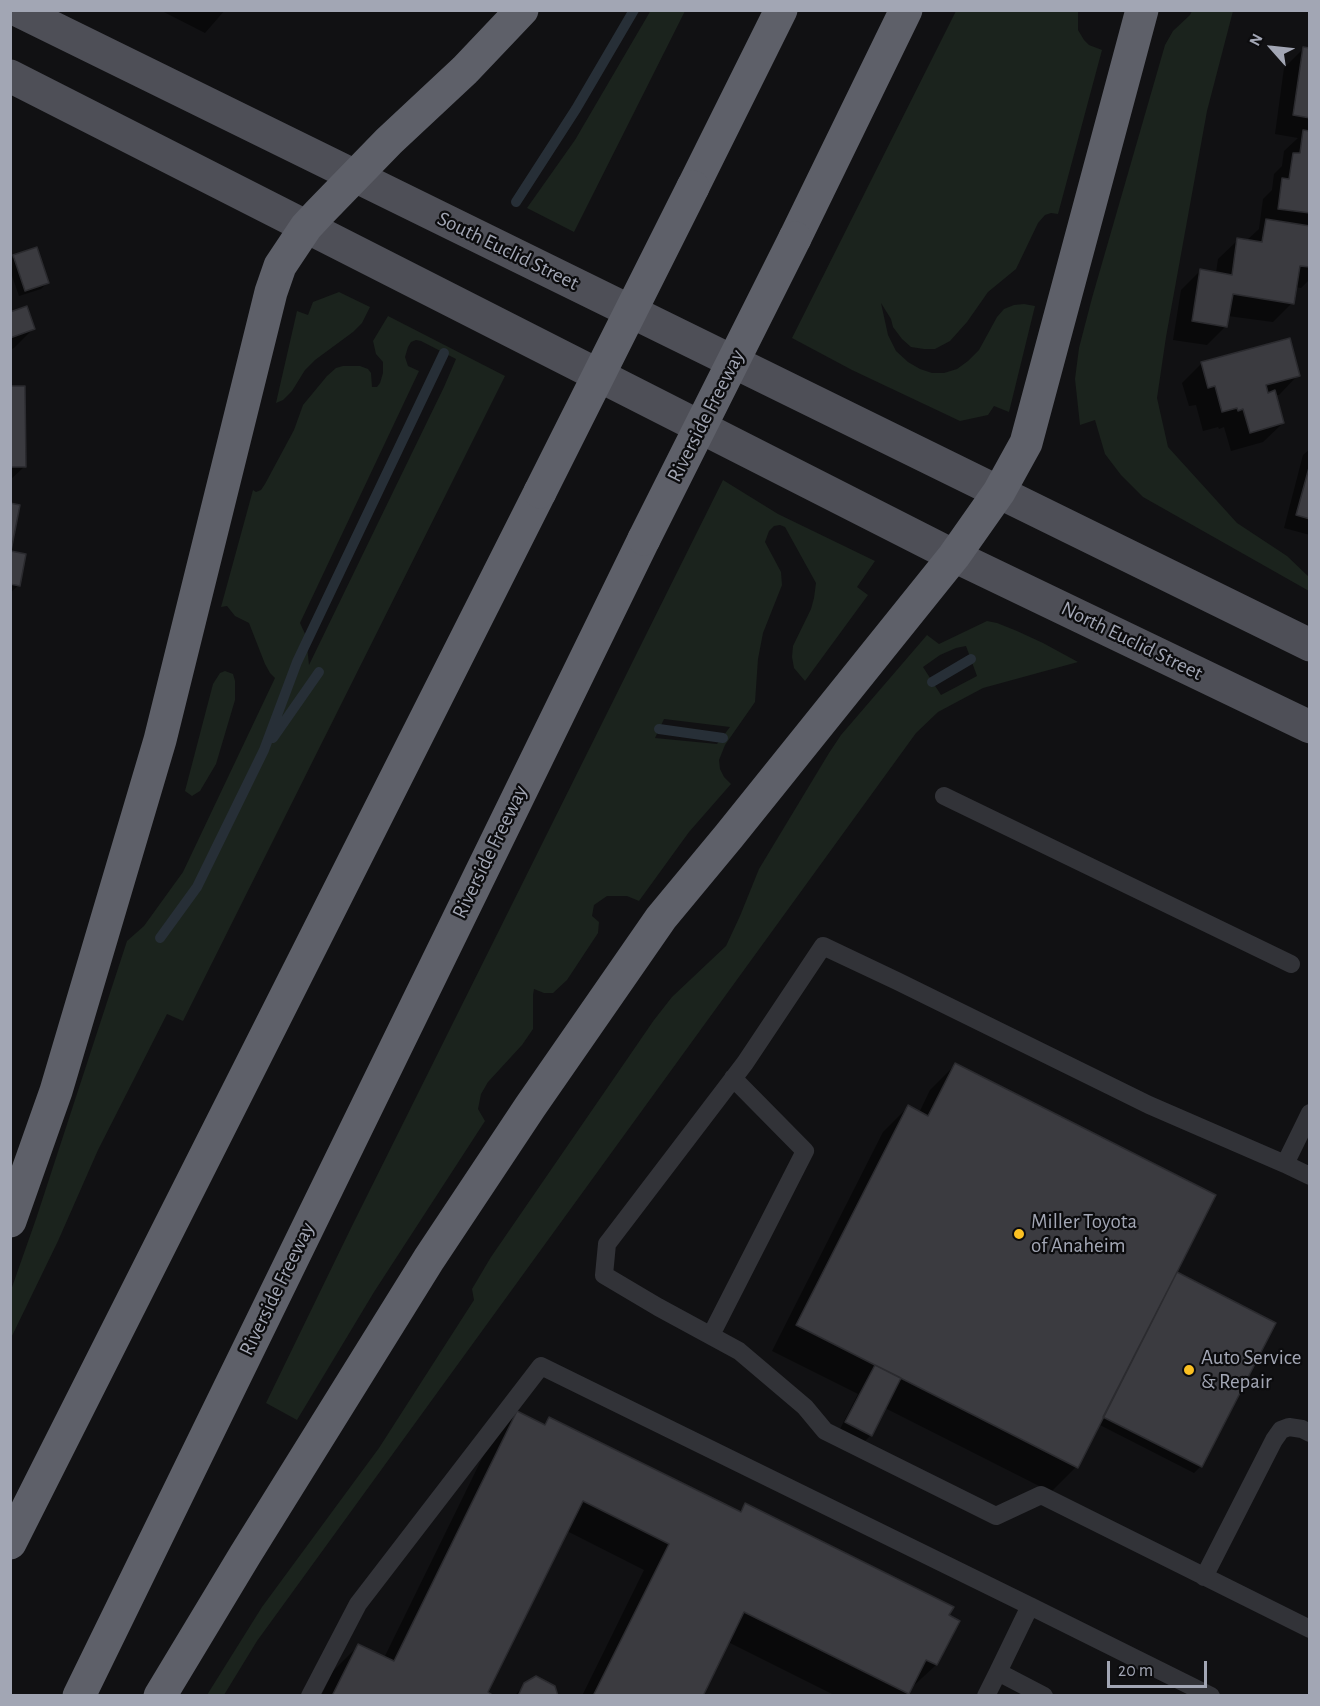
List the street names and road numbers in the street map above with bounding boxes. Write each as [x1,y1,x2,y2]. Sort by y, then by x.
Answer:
street label: South Euclid Street [433,206,583,296]
street label: Riverside Freeway [662,346,750,486]
street label: North Euclid Street [1057,596,1207,686]
street label: Riverside Freeway [447,781,533,923]
street label: Riverside Freeway [234,1218,320,1360]

